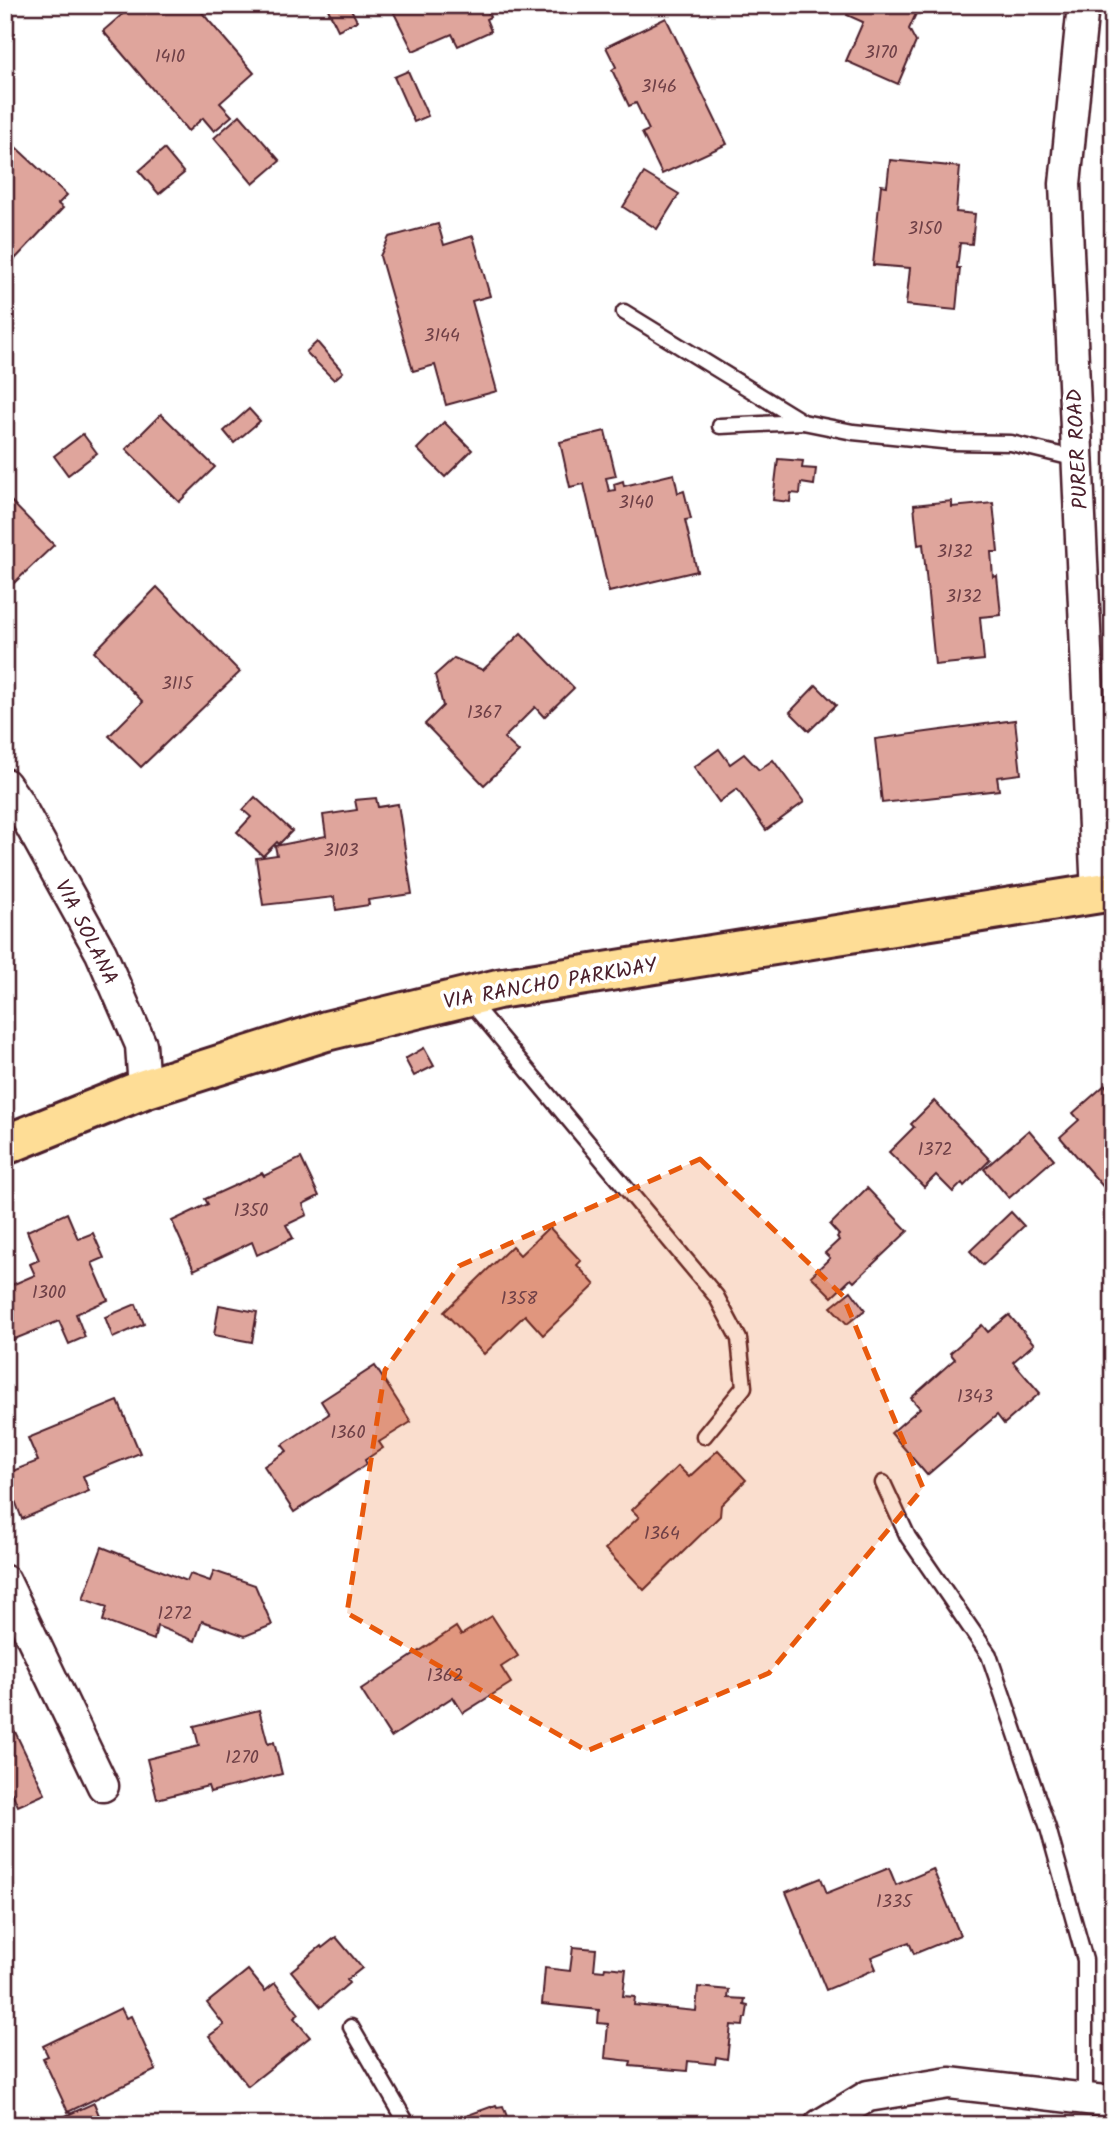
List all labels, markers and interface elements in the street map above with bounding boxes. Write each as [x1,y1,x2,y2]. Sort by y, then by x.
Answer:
house number: 3170 [864,39,898,68]
house number: 1410 [155,43,185,72]
house number: 3146 [641,73,677,102]
house number: 3150 [908,215,942,244]
house number: 3144 [424,322,460,351]
street label: PURER ROAD [1059,388,1098,510]
house number: 3140 [619,489,653,518]
house number: 3132 [937,538,973,567]
house number: 3132 [946,583,982,612]
house number: 3115 [161,670,194,699]
house number: 1367 [467,699,502,728]
house number: 3103 [323,837,359,866]
street label: VIA SOLANA [45,874,126,991]
street label: VIA RANCHO PARKWAY [441,949,660,1019]
house number: 1372 [918,1136,952,1165]
house number: 1350 [234,1197,268,1226]
house number: 1300 [32,1279,66,1308]
house number: 1358 [501,1285,537,1314]
house number: 1343 [957,1383,993,1412]
house number: 1360 [331,1419,365,1448]
house number: 1364 [644,1520,680,1549]
house number: 1272 [158,1600,192,1629]
house number: 1362 [427,1662,463,1691]
house number: 1270 [225,1744,259,1773]
house number: 1335 [876,1888,913,1917]

